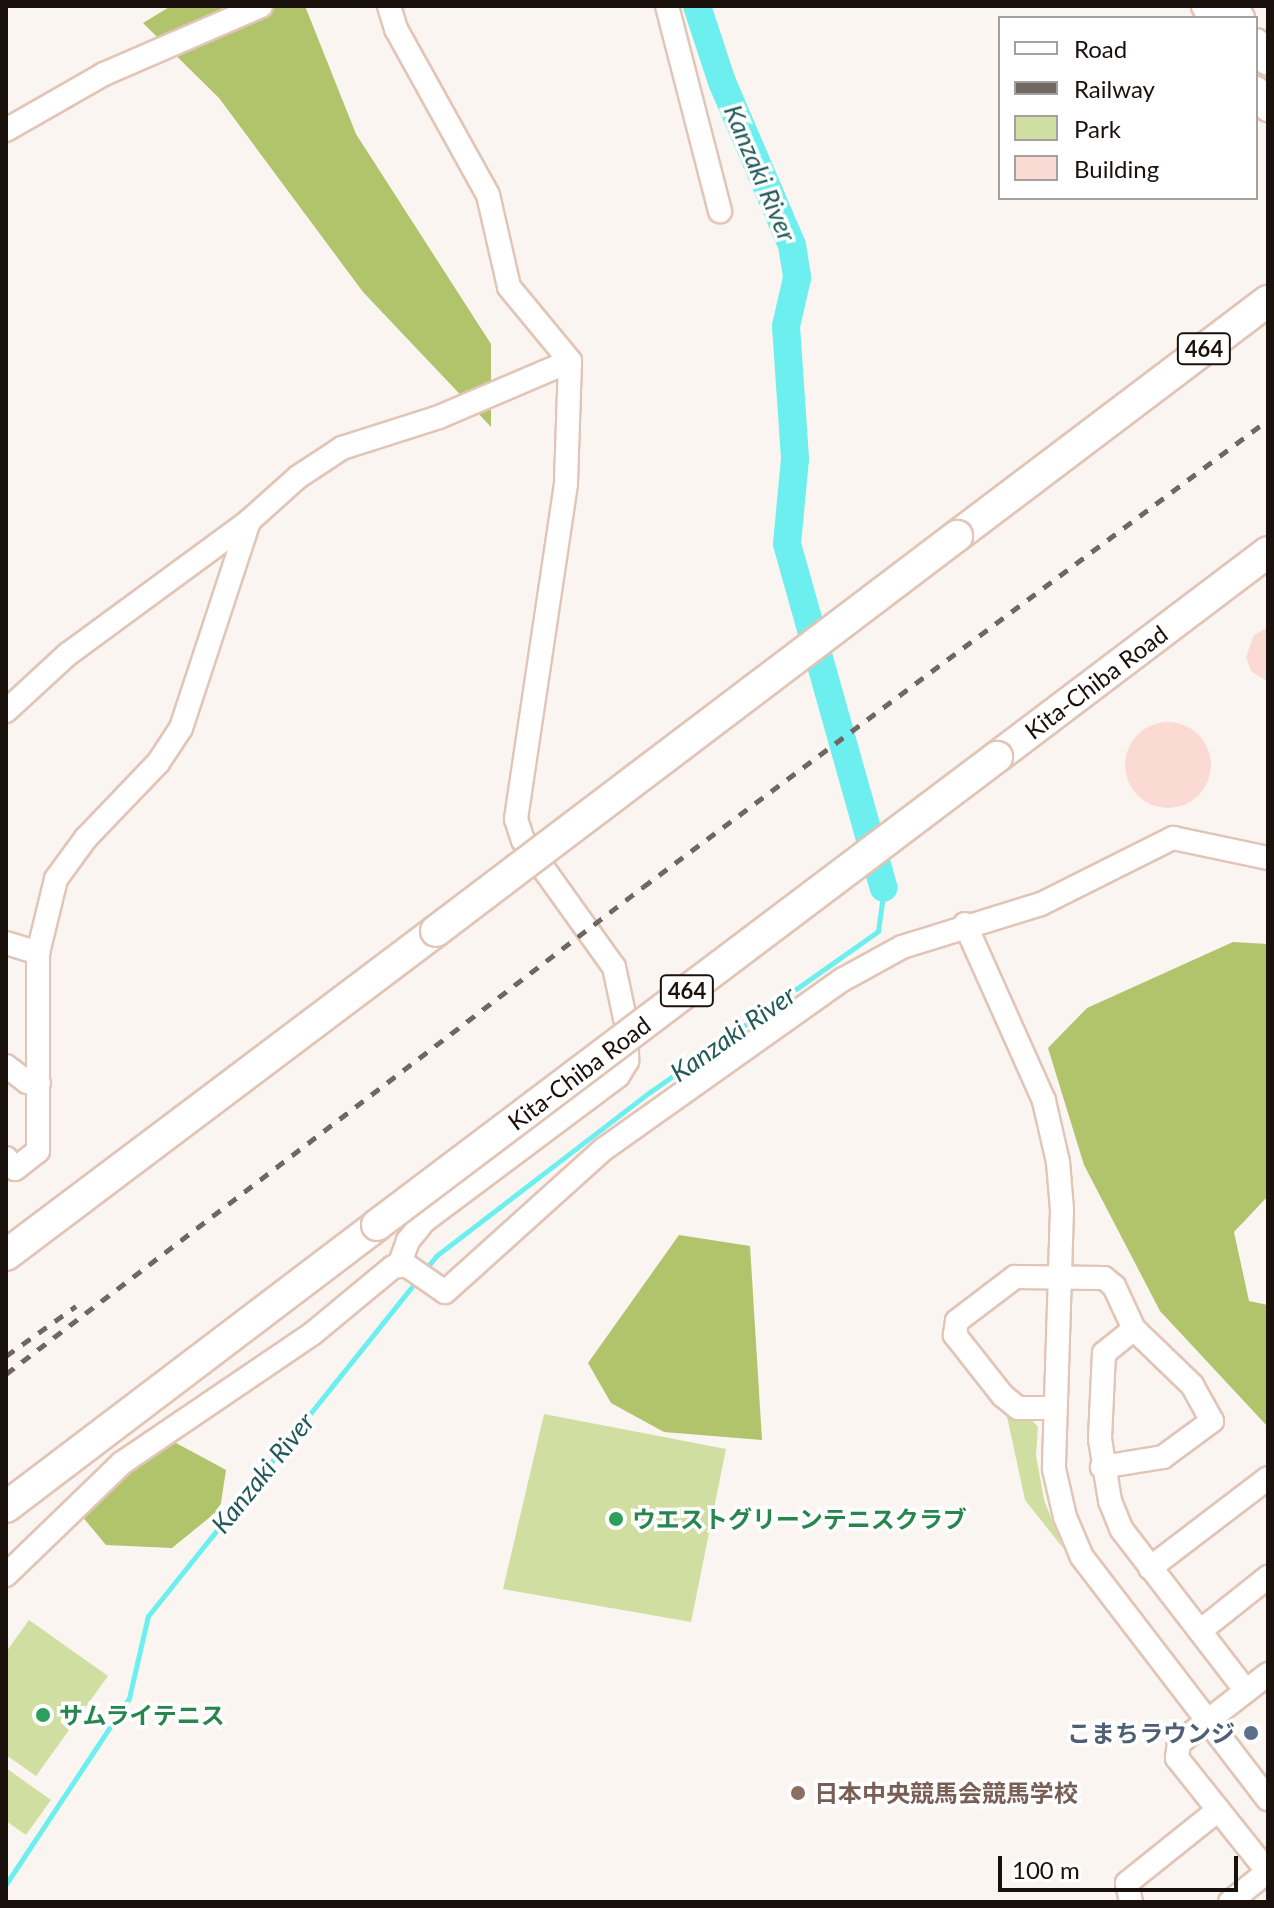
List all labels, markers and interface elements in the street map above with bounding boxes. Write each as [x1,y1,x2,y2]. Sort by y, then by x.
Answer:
legend [998,16,1258,200]
text: Road [1074,34,1127,63]
text: Railway [1074,74,1155,103]
water label: Kanzaki River [717,100,803,246]
text: Park [1074,114,1121,143]
text: Building [1074,154,1159,183]
road number: 464 [1176,331,1232,367]
street label: Kita-Chiba Road [1019,619,1173,745]
road number: 464 [659,973,715,1009]
water label: Kanzaki River [665,980,801,1088]
street label: Kita-Chiba Road [502,1010,656,1136]
water label: Kanzaki River [205,1407,321,1539]
place label: ウエストグリーンテニスクラブ [632,1505,968,1533]
marker: ウエストグリーンテニスクラブ [607,1510,625,1528]
place label: サムライテニス [59,1701,227,1729]
marker: サムライテニス [34,1706,52,1724]
place label: こまちラウンジ [1067,1719,1235,1747]
marker: こまちラウンジ [1242,1724,1260,1742]
place label: 日本中央競馬会競馬学校 [814,1779,1078,1807]
marker: 日本中央競馬会競馬学校 [789,1784,807,1802]
scale bar [1002,1840,1242,1890]
text: 100 m [1012,1855,1080,1884]

